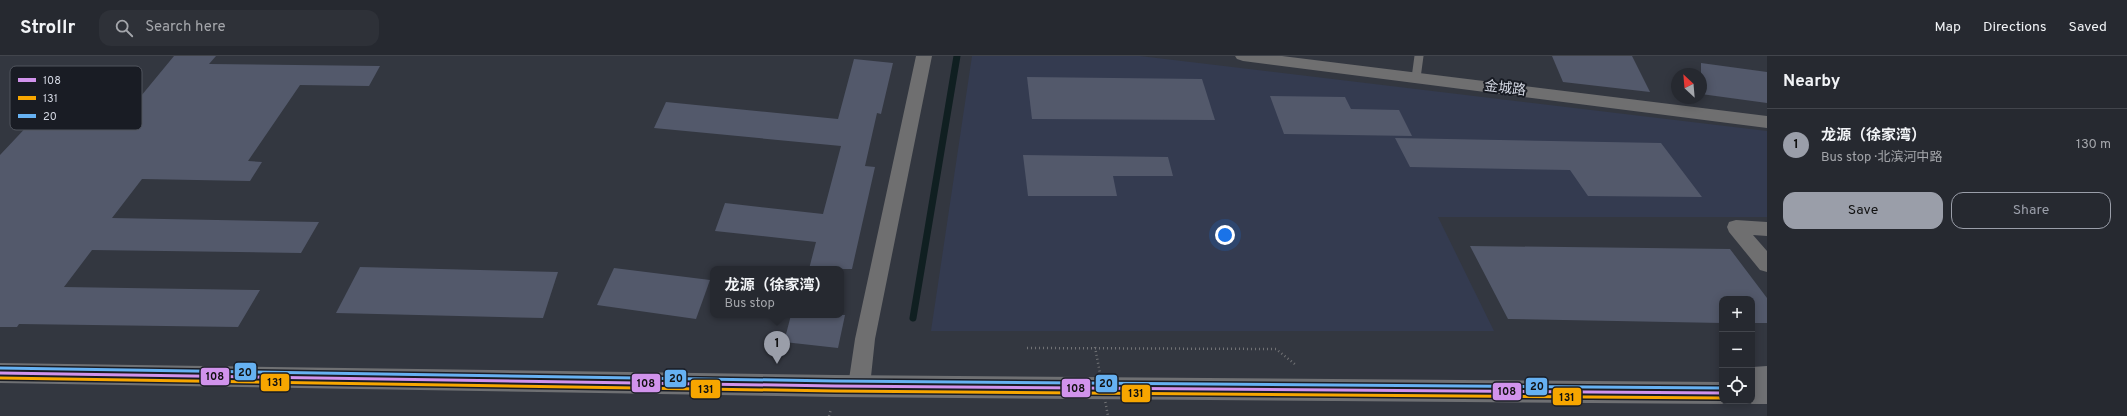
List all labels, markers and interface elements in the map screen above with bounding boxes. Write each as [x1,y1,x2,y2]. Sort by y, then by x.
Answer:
search box [99,10,379,46]
text: Strollr [20,16,75,40]
icon: search [113,17,135,39]
text: Search here [145,18,225,37]
text: Map [1935,19,1961,36]
text: Directions [1983,19,2047,36]
text: Saved [2069,19,2107,36]
legend [10,66,142,130]
north arrow [1671,68,1707,104]
text: Nearby [1783,71,1840,93]
text: 108 [43,74,61,88]
street label: 金城路 [1483,78,1527,100]
text: 131 [43,92,58,106]
text: 20 [43,110,57,124]
text: 龙源（徐家湾） [1821,127,1926,146]
text: 1 [1793,137,1799,153]
text: 130 m [2076,137,2111,153]
text: Bus stop · 北滨河中路 [1821,150,1942,166]
button: Save [1783,192,1943,229]
button: Share [1951,192,2111,229]
your location [1215,225,1235,245]
popup [710,266,844,318]
text: 龙源（徐家湾） [724,277,830,296]
text: Bus stop [724,296,775,312]
map controls [1719,296,1755,404]
button: + [1719,296,1755,332]
pin: 1 [764,331,790,364]
button: − [1719,332,1755,368]
line badge: 20 [234,362,257,381]
text: 20 [238,366,252,380]
line badge: 108 [200,367,230,386]
button: locate [1719,368,1755,404]
line badge: 20 [664,369,687,388]
text: 108 [206,370,224,384]
text: 20 [669,372,683,386]
line badge: 131 [260,373,290,392]
line badge: 108 [631,373,661,393]
line badge: 20 [1095,374,1118,393]
text: 131 [267,376,283,390]
text: 108 [637,377,655,391]
text: 20 [1099,377,1113,391]
line badge: 20 [1525,377,1548,396]
line badge: 108 [1061,378,1091,398]
line badge: 131 [690,379,721,399]
text: 20 [1530,380,1544,394]
text: 108 [1067,382,1085,396]
line badge: 108 [1492,382,1522,401]
text: 131 [698,383,714,397]
line badge: 131 [1121,384,1151,403]
text: 108 [1498,385,1516,399]
text: 131 [1128,387,1144,401]
line badge: 131 [1552,387,1582,406]
text: 131 [1559,391,1575,405]

